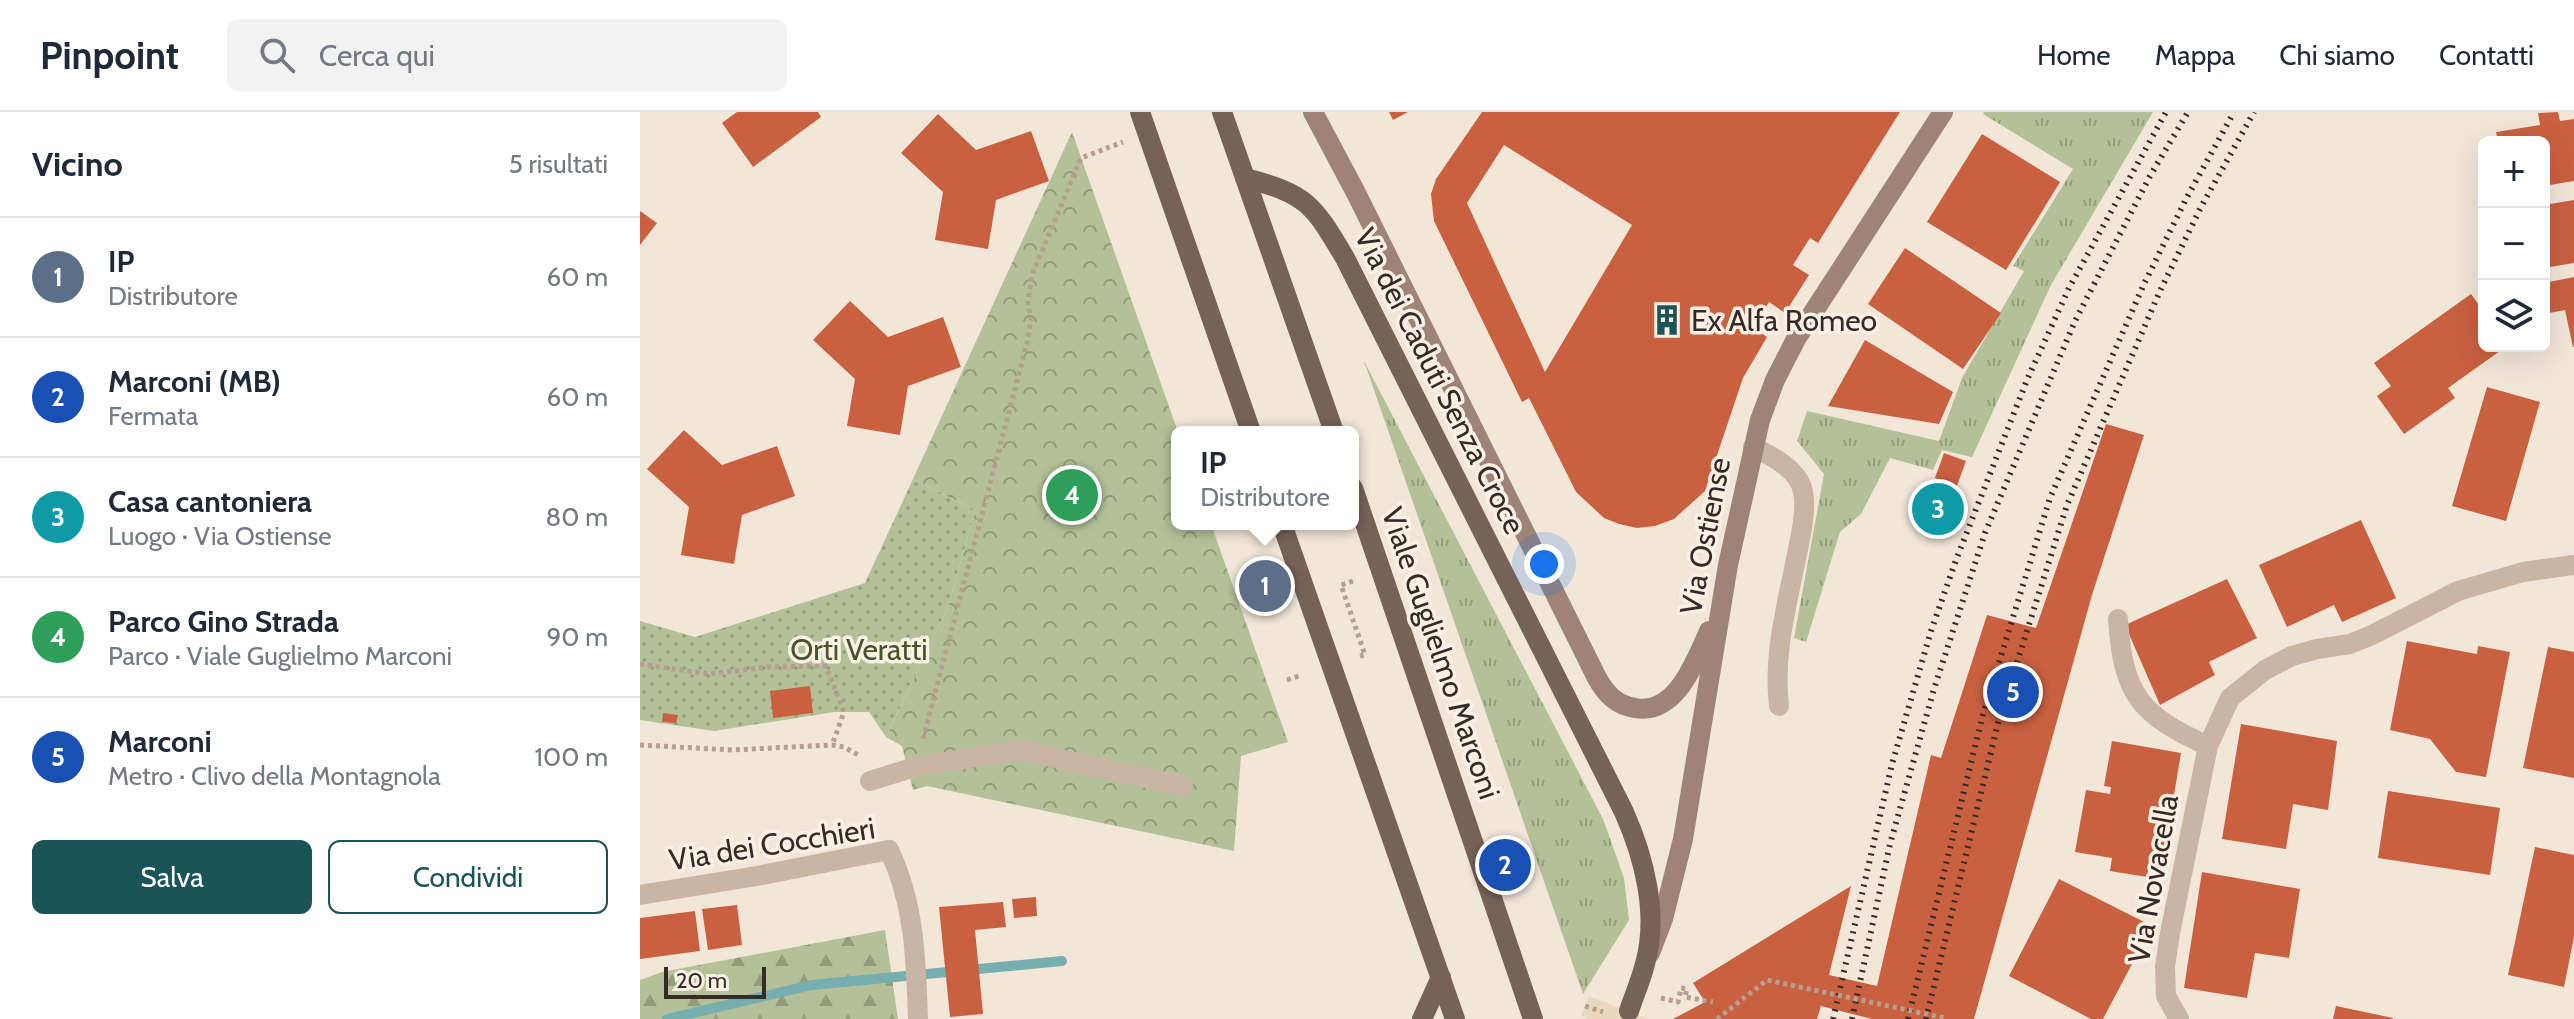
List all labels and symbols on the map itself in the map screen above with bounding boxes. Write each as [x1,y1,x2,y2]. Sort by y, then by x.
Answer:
street label: Via dei Caduti Senza Croce [1347,222,1533,540]
place label: Ex Alfa Romeo [1691,302,1877,339]
building icon: Ex Alfa Romeo [1650,303,1684,337]
street label: Via Ostiense [1672,454,1738,618]
pin: 4 [1046,465,1098,525]
pin: 3 [1912,479,1964,539]
street label: Viale Guglielmo Marconi [1374,502,1508,804]
your location [1524,544,1564,584]
pin: 1 [1239,556,1291,616]
park label: Orti Veratti [790,631,928,668]
pin: 5 [1987,662,2039,722]
street label: Via Novacella [2120,791,2186,966]
street label: Via dei Cocchieri [667,809,877,879]
pin: 2 [1479,835,1531,895]
scale bar [664,963,766,999]

